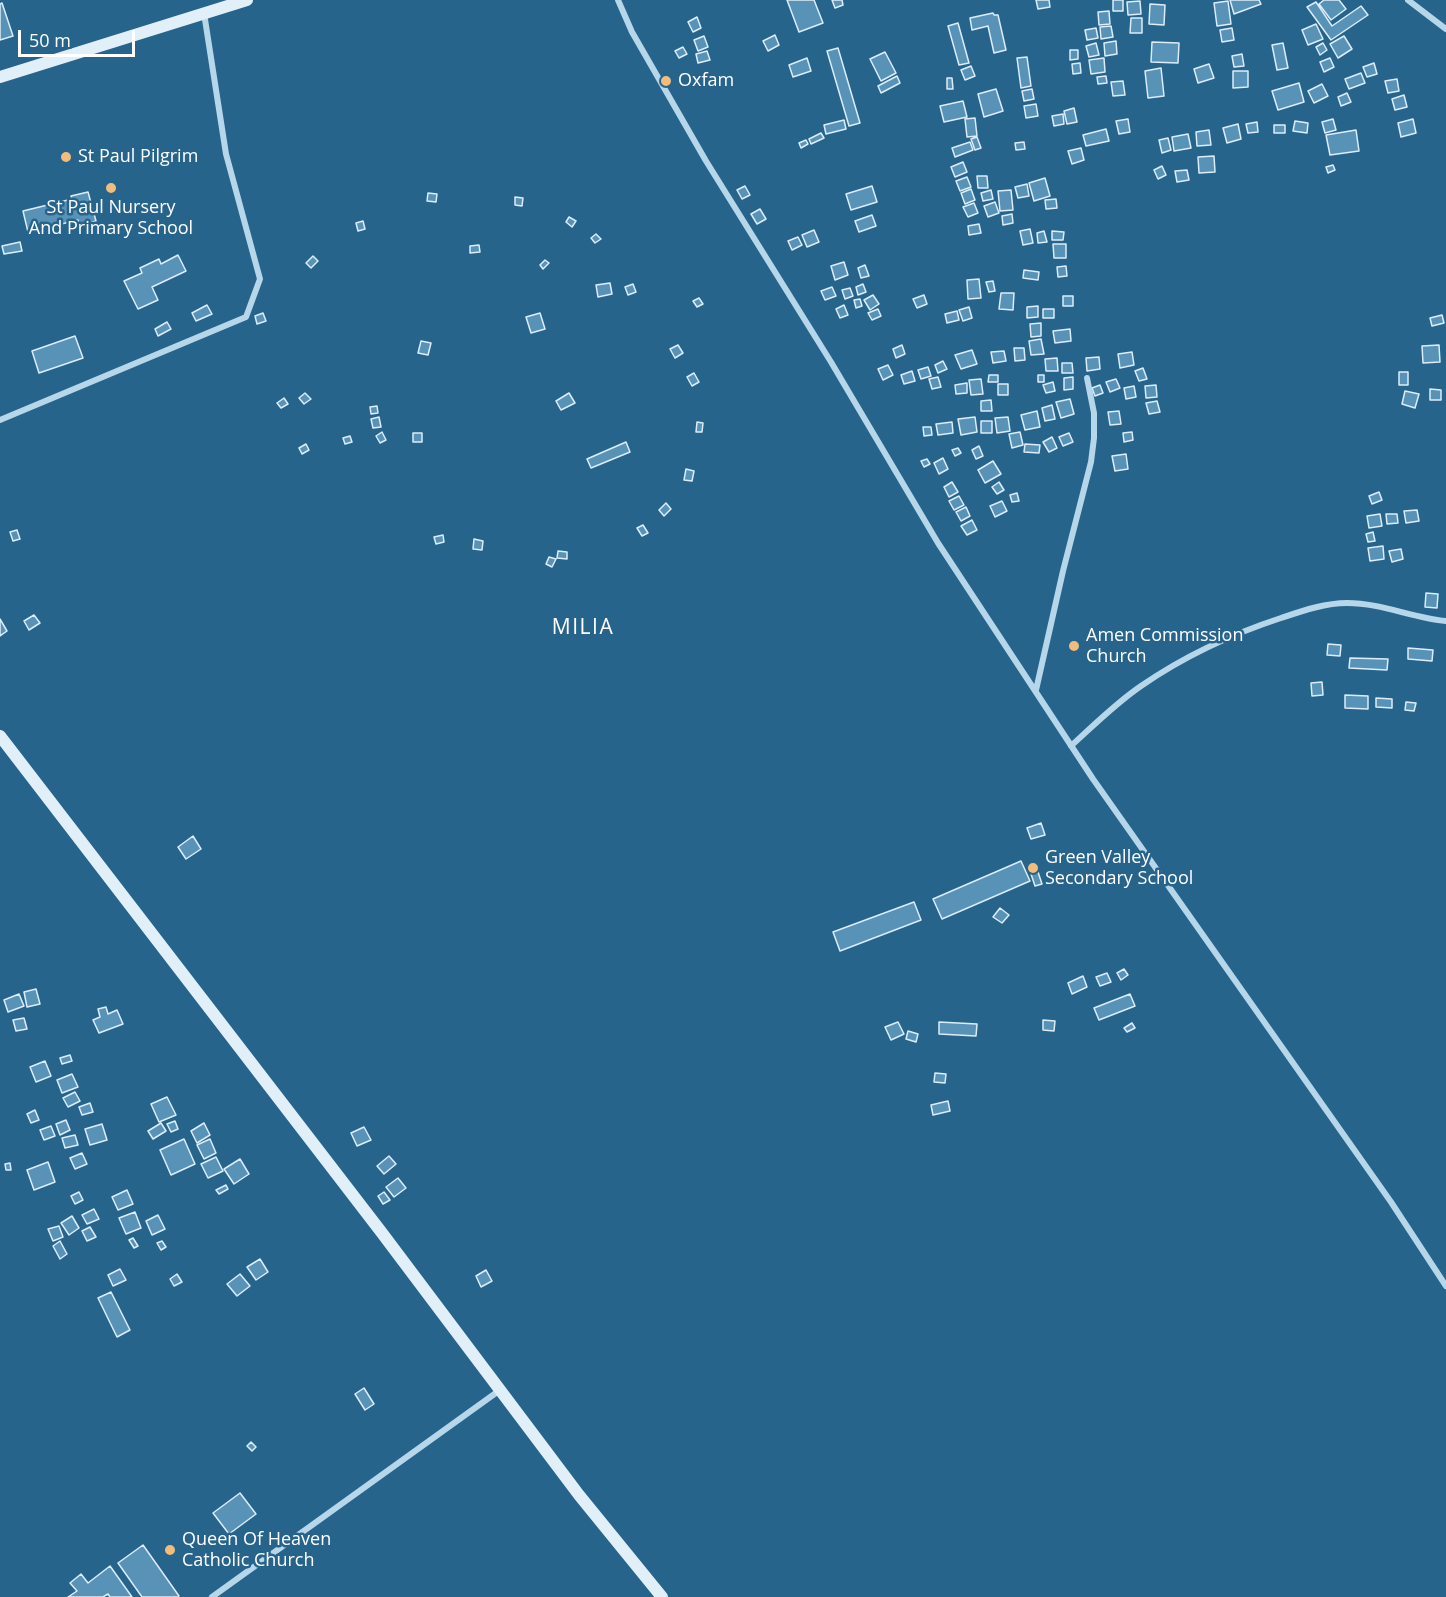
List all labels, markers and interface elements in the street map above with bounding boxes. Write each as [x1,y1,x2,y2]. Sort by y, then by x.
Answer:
scale bar [21,18,138,56]
text: 50 m [29,28,71,52]
place label: Oxfam [678,70,734,92]
marker: Oxfam [659,74,673,88]
place label: St Paul Pilgrim [78,146,198,168]
marker: St Paul Pilgrim [59,150,73,164]
marker: St Paul Nursery And Primary School [104,181,118,195]
place label: St Paul Nursery And Primary School [29,197,193,240]
district label: MILIA [552,615,614,641]
place label: Amen Commission Church [1086,625,1243,668]
marker: Amen Commission Church [1067,639,1081,653]
place label: Green Valley Secondary School [1045,847,1193,890]
marker: Green Valley Secondary School [1026,861,1040,875]
place label: Queen Of Heaven Catholic Church [182,1529,331,1572]
marker: Queen Of Heaven Catholic Church [163,1543,177,1557]

